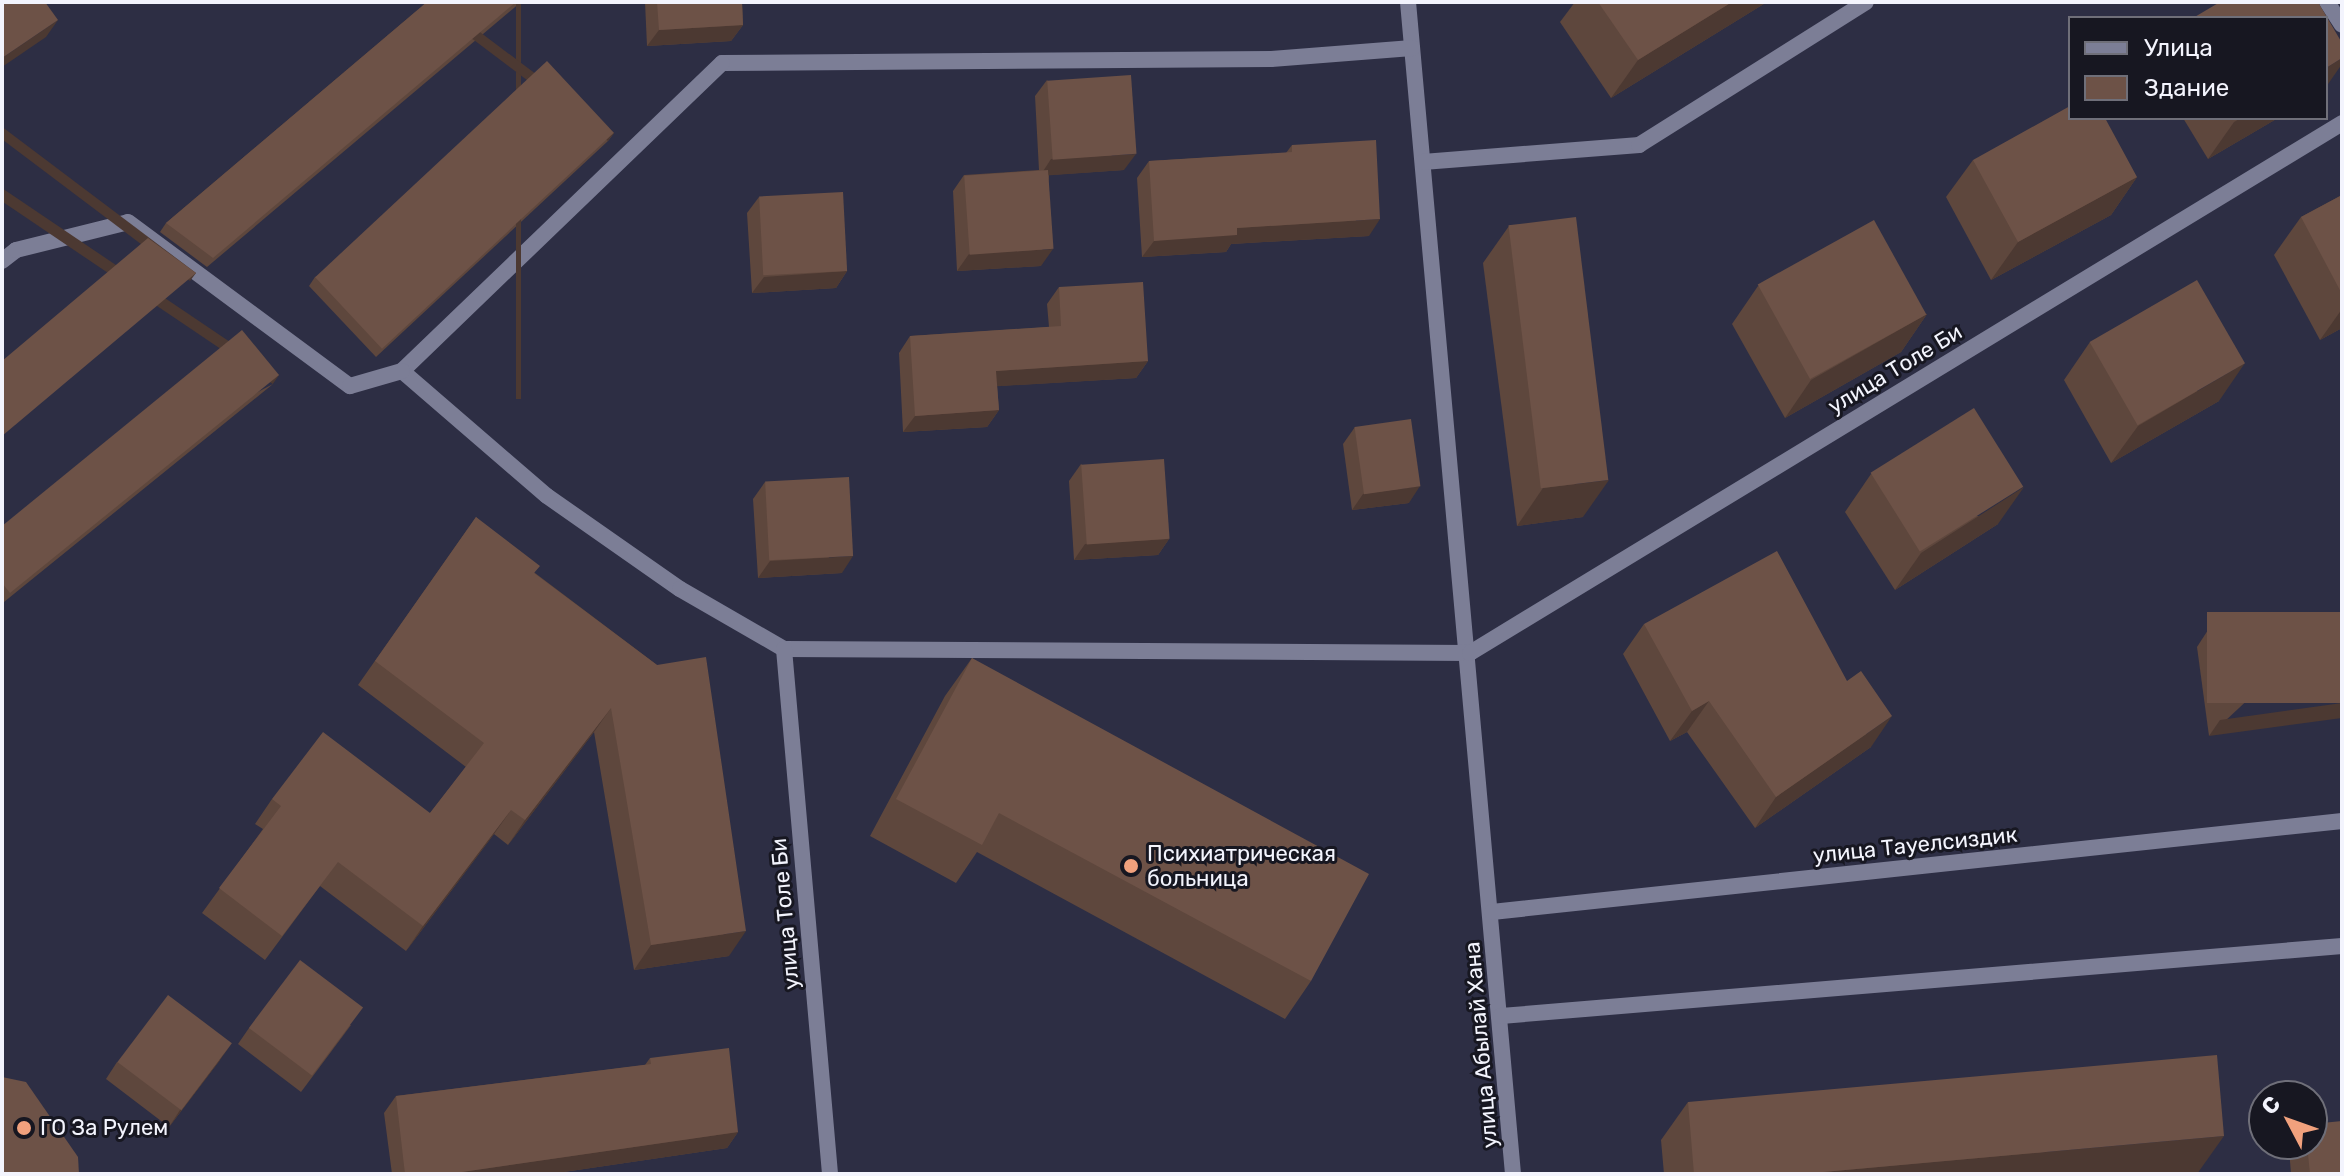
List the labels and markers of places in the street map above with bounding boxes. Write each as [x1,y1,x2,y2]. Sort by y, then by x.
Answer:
place label: Психиатрическая больница [1147,840,1336,892]
marker: Психиатрическая больница [1122,857,1140,875]
place label: ГО За Рулем [40,1115,168,1141]
marker: ГО За Рулем [15,1119,33,1137]

